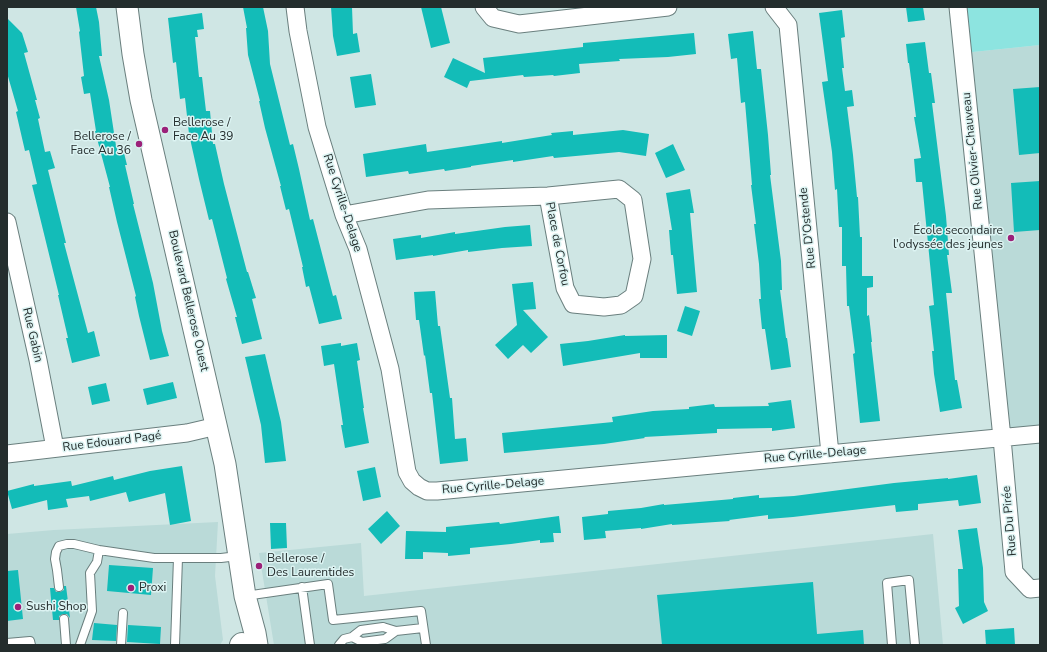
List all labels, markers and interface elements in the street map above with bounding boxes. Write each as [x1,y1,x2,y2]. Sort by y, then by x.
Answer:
street label: Rue Olivier-Chauveau [960,92,986,210]
place label: Bellerose / Face Au 39 [173,116,234,144]
marker: Bellerose / Face Au 39 [160,125,170,135]
place label: Bellerose / Face Au 36 [70,130,131,158]
marker: Bellerose / Face Au 36 [134,139,144,149]
street label: Rue Cyrille-Delage [319,152,365,254]
street label: Rue D'Ostende [797,187,819,269]
street label: Place de Corfou [542,201,572,287]
place label: École secondaire l'odyssée des jeunes [893,224,1003,252]
street label: Boulevard Bellerose Ouest [165,229,211,373]
marker: École secondaire l'odyssée des jeunes [1006,233,1016,243]
street label: Rue Gabin [19,306,45,364]
street label: Rue Edouard Pagé [62,429,162,455]
street label: Rue Cyrille-Delage [763,443,867,467]
street label: Rue Cyrille-Delage [441,474,545,498]
street label: Rue Du Pirée [1000,485,1020,557]
place label: Bellerose / Des Laurentides [267,552,354,580]
marker: Bellerose / Des Laurentides [254,561,264,571]
place label: Proxi [139,581,166,595]
marker: Proxi [126,583,136,593]
place label: Sushi Shop [26,600,86,614]
marker: Sushi Shop [13,602,23,612]

